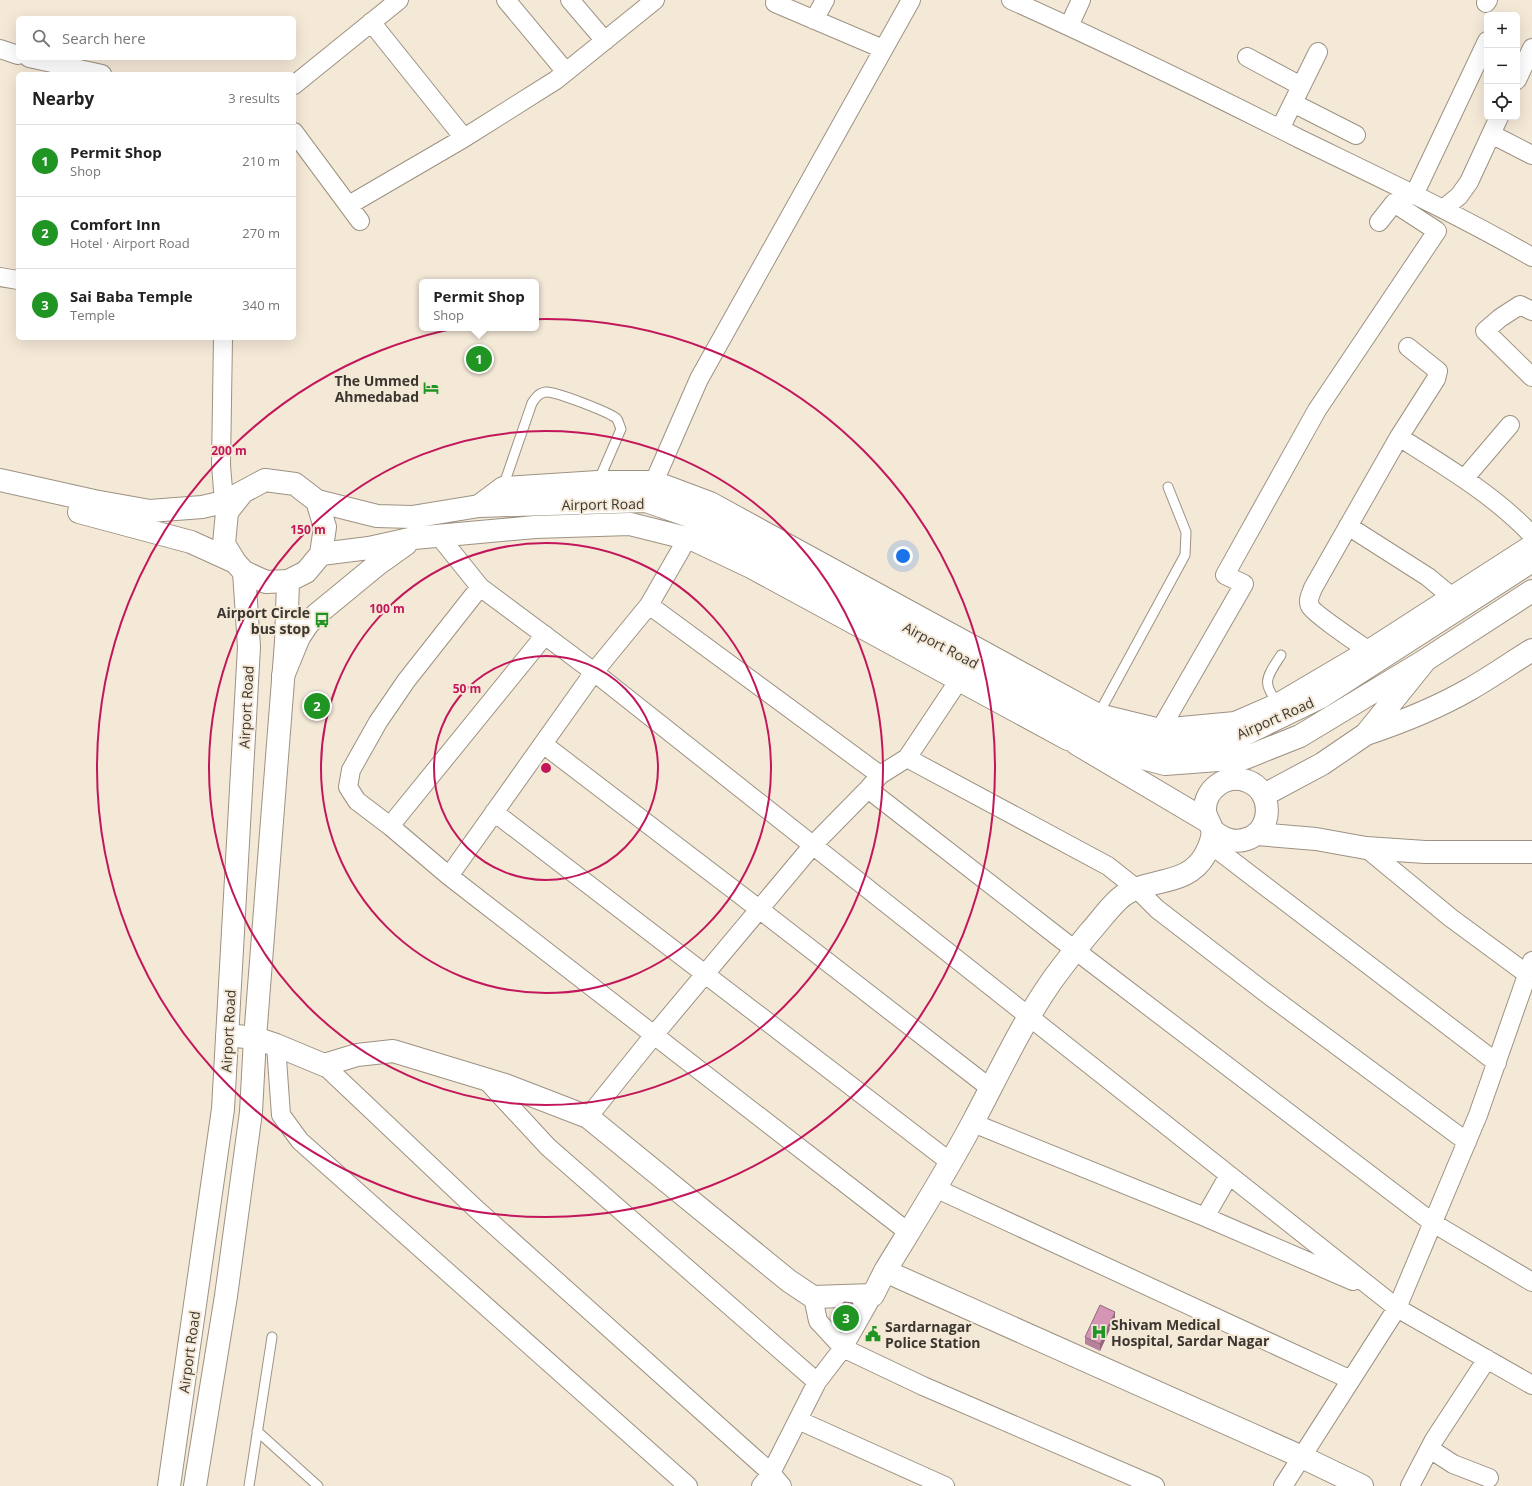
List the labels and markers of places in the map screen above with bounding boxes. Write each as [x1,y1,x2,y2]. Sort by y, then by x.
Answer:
pin: 1 [466,344,492,374]
place label: The Ummed Ahmedabad [335,371,419,406]
hotel icon: The Ummed Ahmedabad [422,379,440,397]
place label: Airport Circle bus stop [217,603,310,638]
bus stop icon: Airport Circle bus stop [313,611,331,629]
pin: 2 [304,691,330,721]
centre of rings [539,761,553,775]
pin: 3 [833,1303,859,1333]
place label: Shivam Medical Hospital, Sardar Nagar [1111,1315,1270,1350]
place label: Sardarnagar Police Station [885,1317,981,1352]
hospital icon: Shivam Medical Hospital, Sardar Nagar [1090,1323,1108,1341]
public building icon: Sardarnagar Police Station [864,1325,882,1343]

